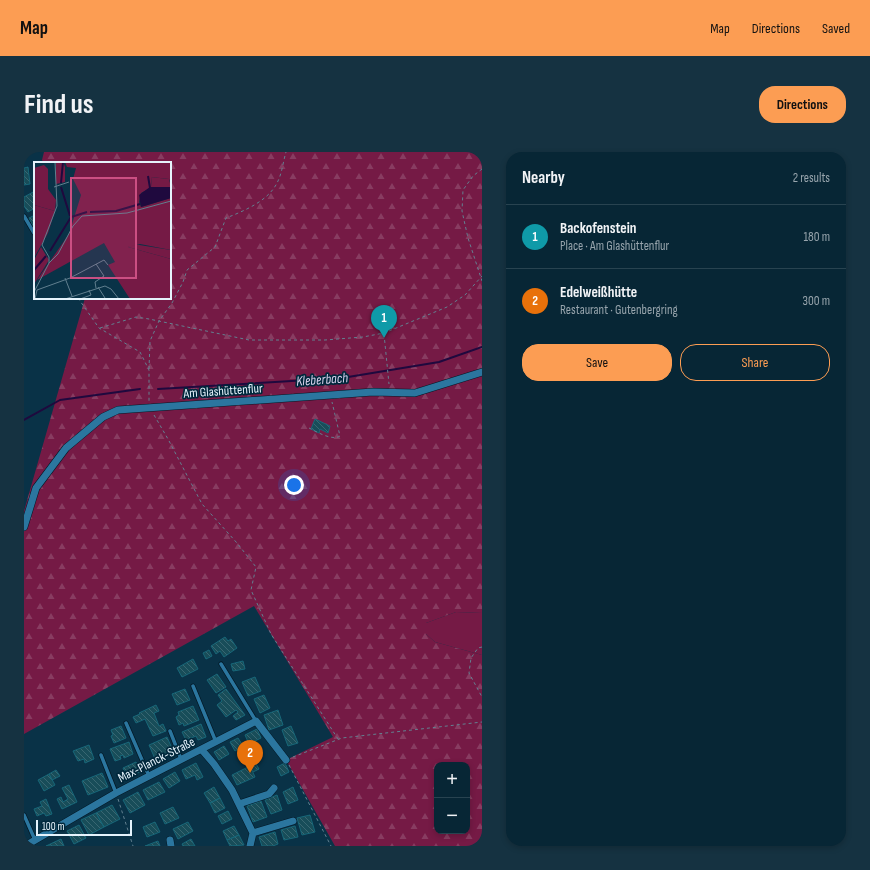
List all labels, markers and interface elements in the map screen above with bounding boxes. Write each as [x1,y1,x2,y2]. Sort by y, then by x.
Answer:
text: Map [20,17,48,40]
text: Map [710,20,730,37]
text: Directions [752,20,800,37]
text: Saved [822,20,850,37]
button: Directions [759,86,846,123]
text: Find us [24,88,93,121]
inset map [34,162,171,299]
text: Nearby [522,168,565,188]
text: 2 results [793,170,830,186]
text: Backofenstein [560,219,637,238]
text: 1 [532,229,538,245]
text: 180 m [804,229,830,245]
text: Place · Am Glashüttenflur [560,238,669,254]
text: Edelweißhütte [560,283,637,302]
text: 2 [532,293,538,309]
text: 300 m [803,293,830,309]
text: Restaurant · Gutenbergring [560,302,678,318]
pin: 1 [371,305,397,338]
button: Save [522,344,672,381]
button: Share [680,344,830,381]
water label: Kleberbach [296,369,349,390]
street label: Am Glashüttenflur [182,380,263,402]
your location [284,475,304,495]
street label: Max-Planck-Straße [115,734,198,786]
pin: 2 [237,740,263,773]
map controls [434,762,470,834]
button: + [434,762,470,798]
button: − [434,798,470,834]
scale bar [36,818,132,837]
text: 100 m [42,820,64,833]

